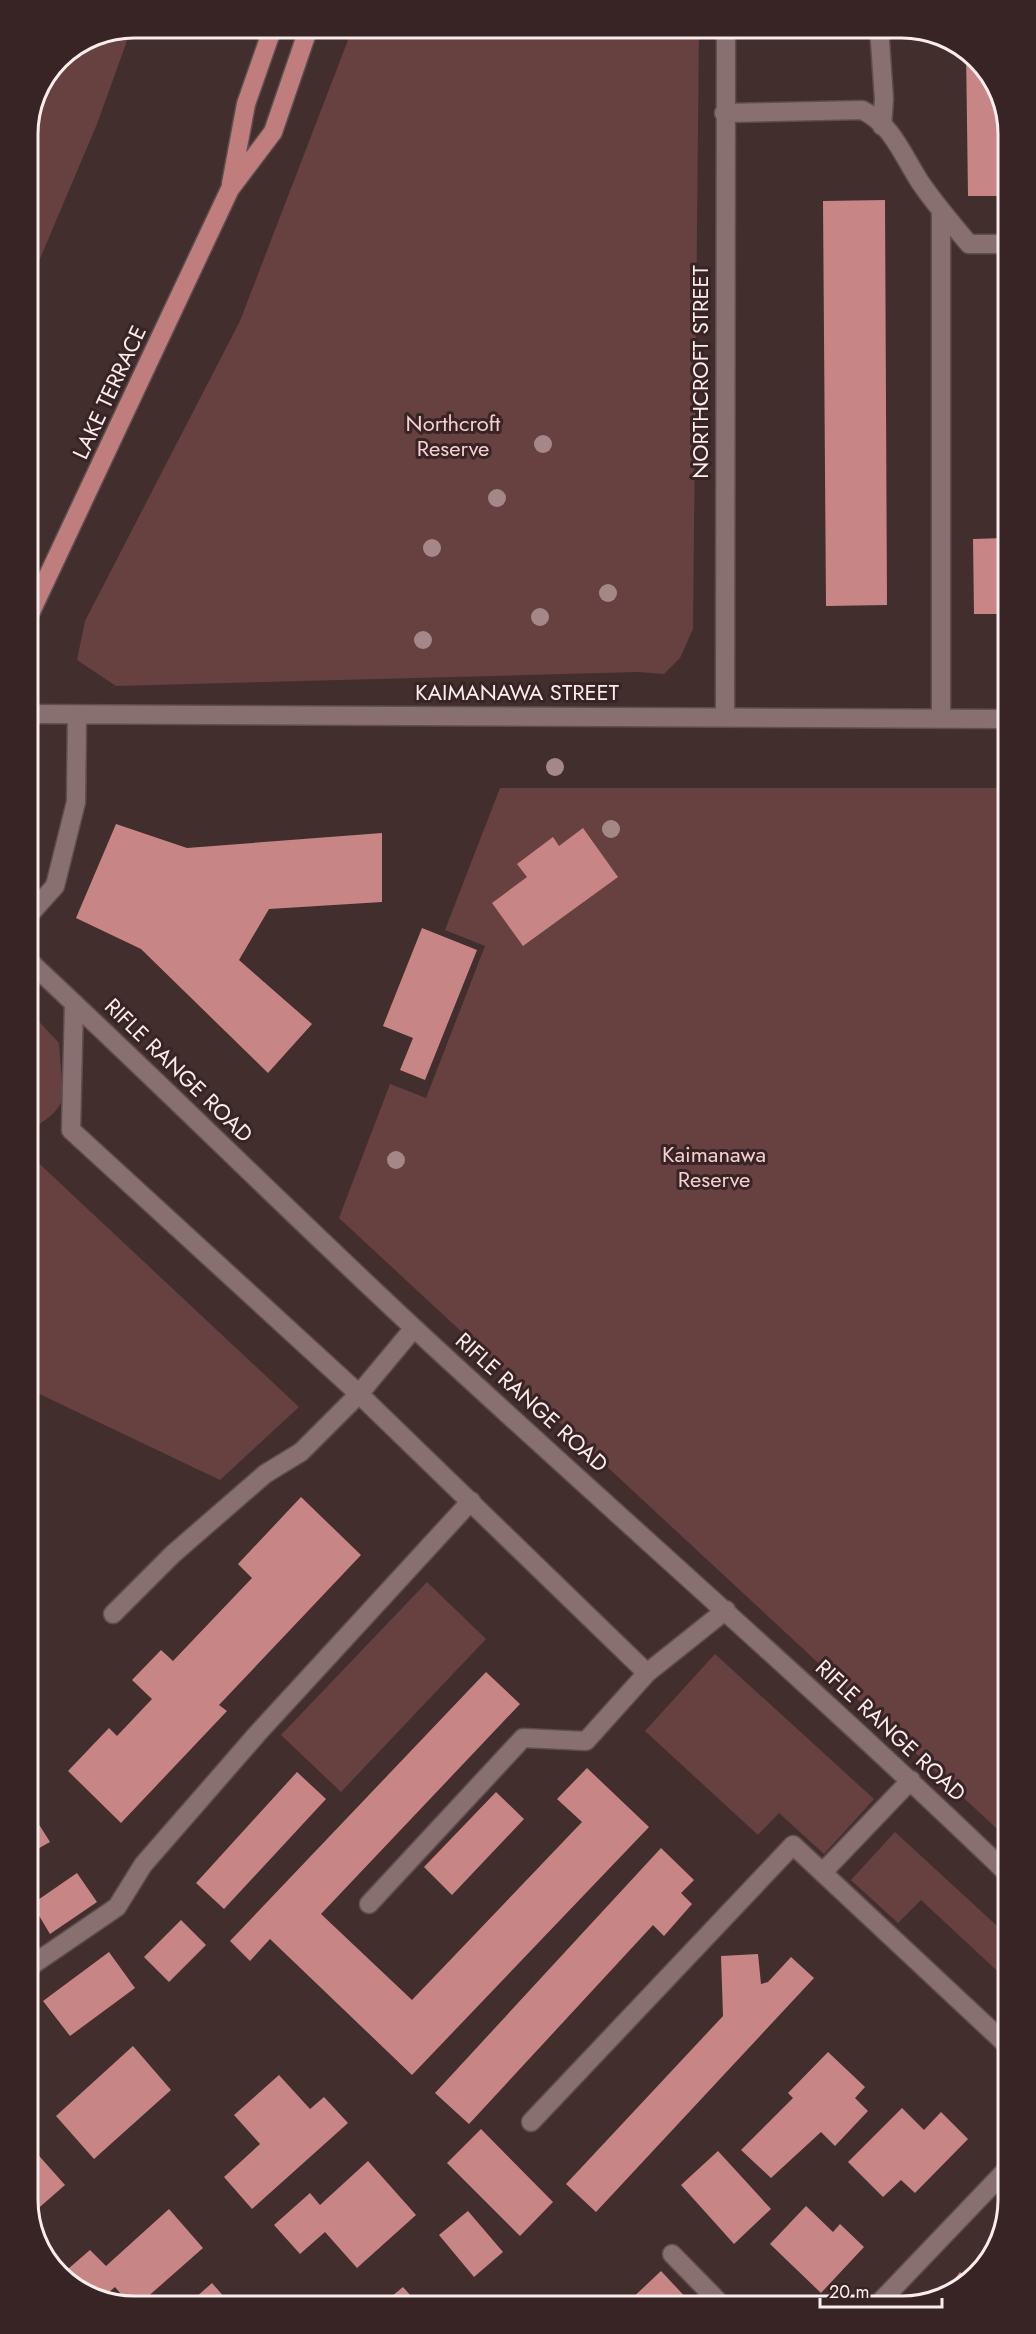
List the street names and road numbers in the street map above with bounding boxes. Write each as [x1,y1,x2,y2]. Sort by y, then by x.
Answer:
street label: NORTHCROFT STREET [684,264,716,479]
street label: LAKE TERRACE [64,320,154,464]
street label: KAIMANAWA STREET [415,676,620,708]
street label: RIFLE RANGE ROAD [98,991,260,1149]
street label: RIFLE RANGE ROAD [449,1325,615,1479]
street label: RIFLE RANGE ROAD [809,1652,973,1808]

